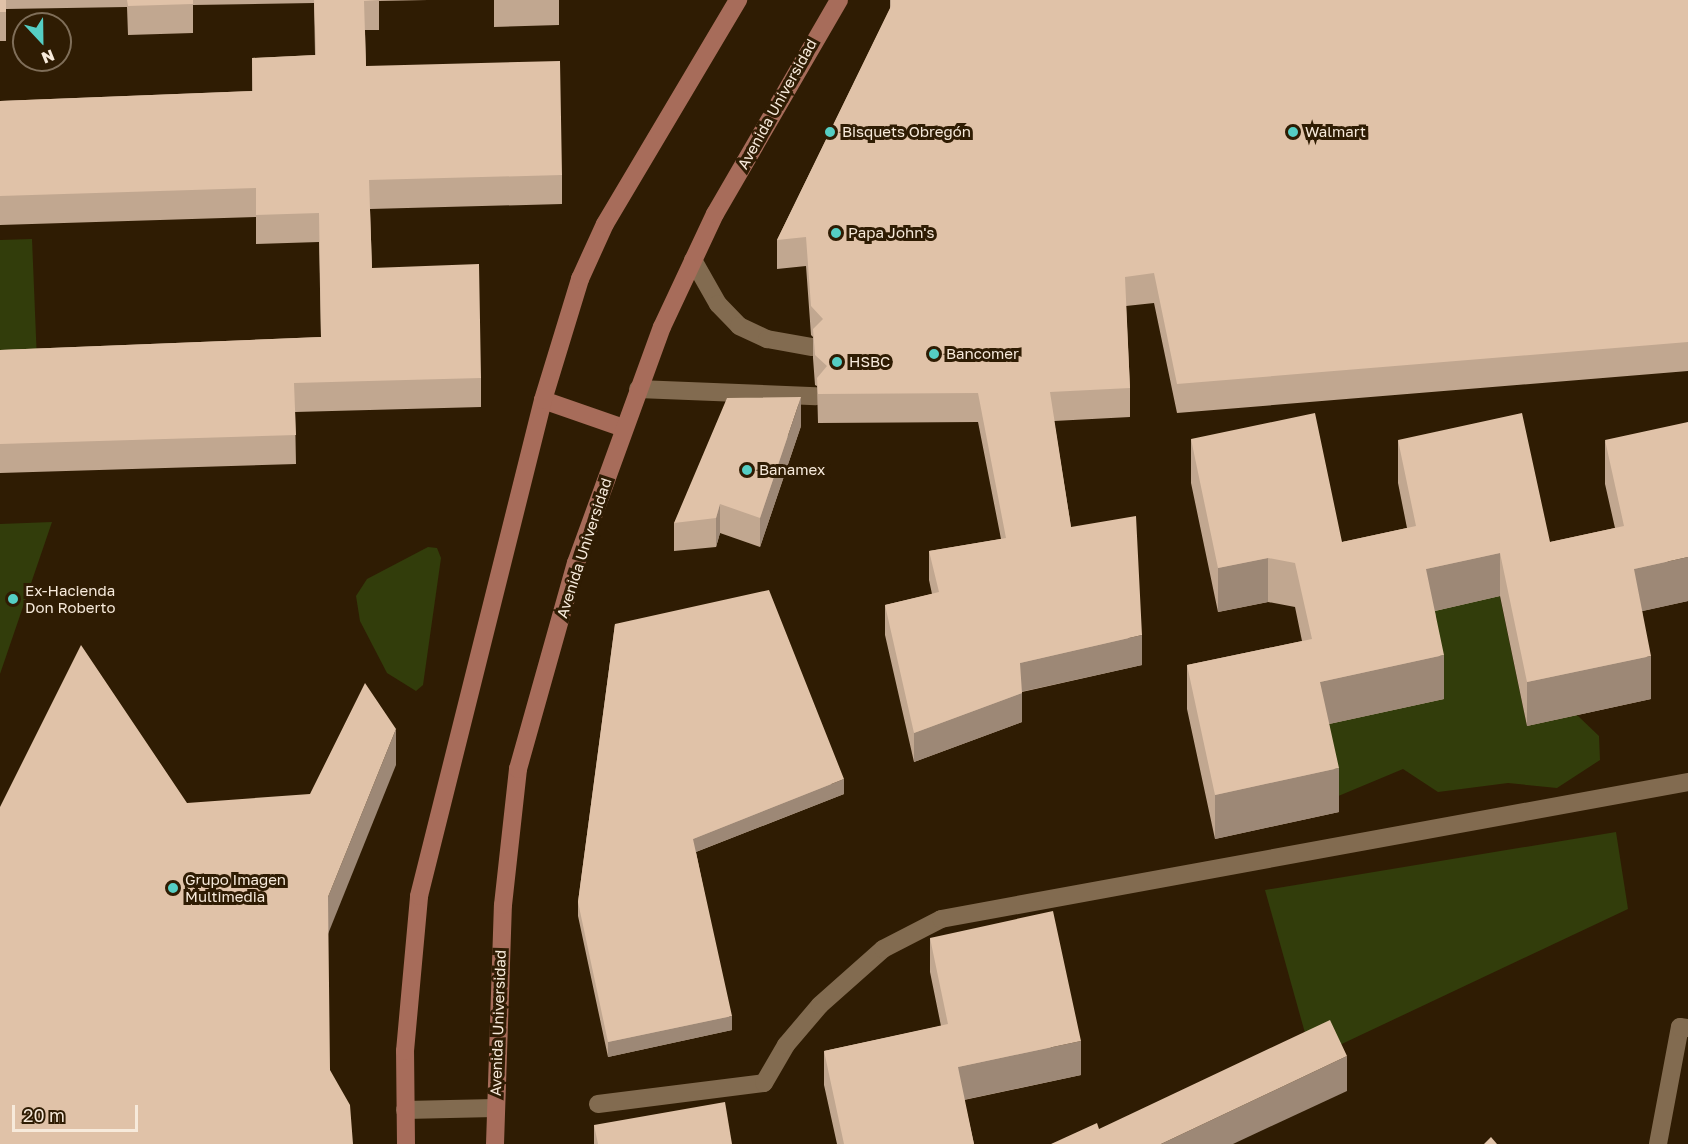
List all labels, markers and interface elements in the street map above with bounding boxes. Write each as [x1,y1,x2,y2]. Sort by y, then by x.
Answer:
north arrow [12,12,72,72]
street label: Avenida Universidad [734,36,820,172]
text: N [39,45,57,68]
place label: Bisquets Obregón [842,123,971,141]
place label: Walmart [1305,123,1366,141]
marker: Bisquets Obregón [823,125,837,139]
marker: Walmart [1286,125,1300,139]
place label: Papa John's [848,224,934,242]
marker: Papa John's [829,226,843,240]
place label: Bancomer [946,345,1019,363]
marker: Bancomer [927,347,941,361]
place label: HSBC [849,353,890,371]
marker: HSBC [830,355,844,369]
place label: Banamex [759,461,825,479]
marker: Banamex [740,463,754,477]
street label: Avenida Universidad [553,476,615,620]
place label: Ex-Hacienda Don Roberto [25,581,116,616]
marker: Ex-Hacienda Don Roberto [6,592,20,606]
place label: Grupo Imagen Multimedia [185,870,286,905]
marker: Grupo Imagen Multimedia [166,881,180,895]
street label: Avenida Universidad [486,950,510,1096]
scale bar [15,1093,141,1131]
text: 20 m [23,1104,65,1126]

